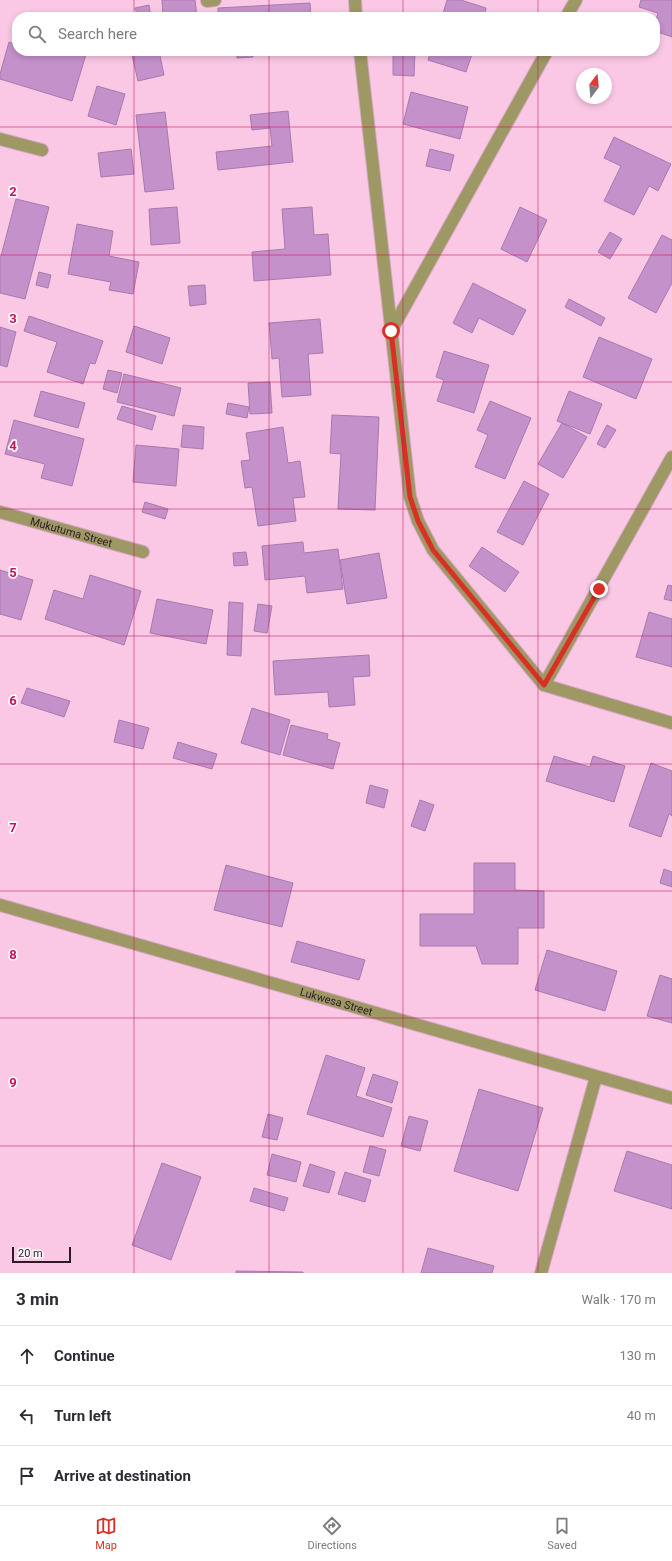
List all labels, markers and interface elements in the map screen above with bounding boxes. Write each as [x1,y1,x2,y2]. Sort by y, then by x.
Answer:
search box [12,12,660,56]
icon: search [26,23,48,45]
text: Search here [58,25,137,43]
north arrow [576,68,612,104]
text: 2 [9,184,17,199]
text: 3 [9,311,17,326]
route start [382,322,400,340]
text: 4 [9,438,17,453]
street label: Mukutuma Street [29,515,114,550]
text: 5 [9,565,17,580]
route end [590,580,608,598]
text: 6 [9,693,17,708]
text: 7 [9,820,17,835]
text: 8 [9,947,17,962]
street label: Lukwesa Street [298,986,374,1019]
text: 9 [9,1075,17,1090]
scale bar [12,1245,71,1264]
text: 20 m [18,1247,43,1260]
text: 3 min [16,1289,59,1309]
text: Walk · 170 m [581,1292,656,1307]
icon: ahead [16,1345,38,1367]
text: Continue [54,1347,115,1365]
text: 130 m [619,1348,656,1363]
icon: left [16,1405,38,1427]
text: Turn left [54,1407,111,1425]
text: 40 m [627,1408,656,1423]
icon: arrive [16,1465,38,1487]
text: Arrive at destination [54,1467,191,1485]
tab: Map [95,1515,117,1552]
tab: Directions [307,1515,357,1552]
tab: Saved [547,1515,577,1552]

